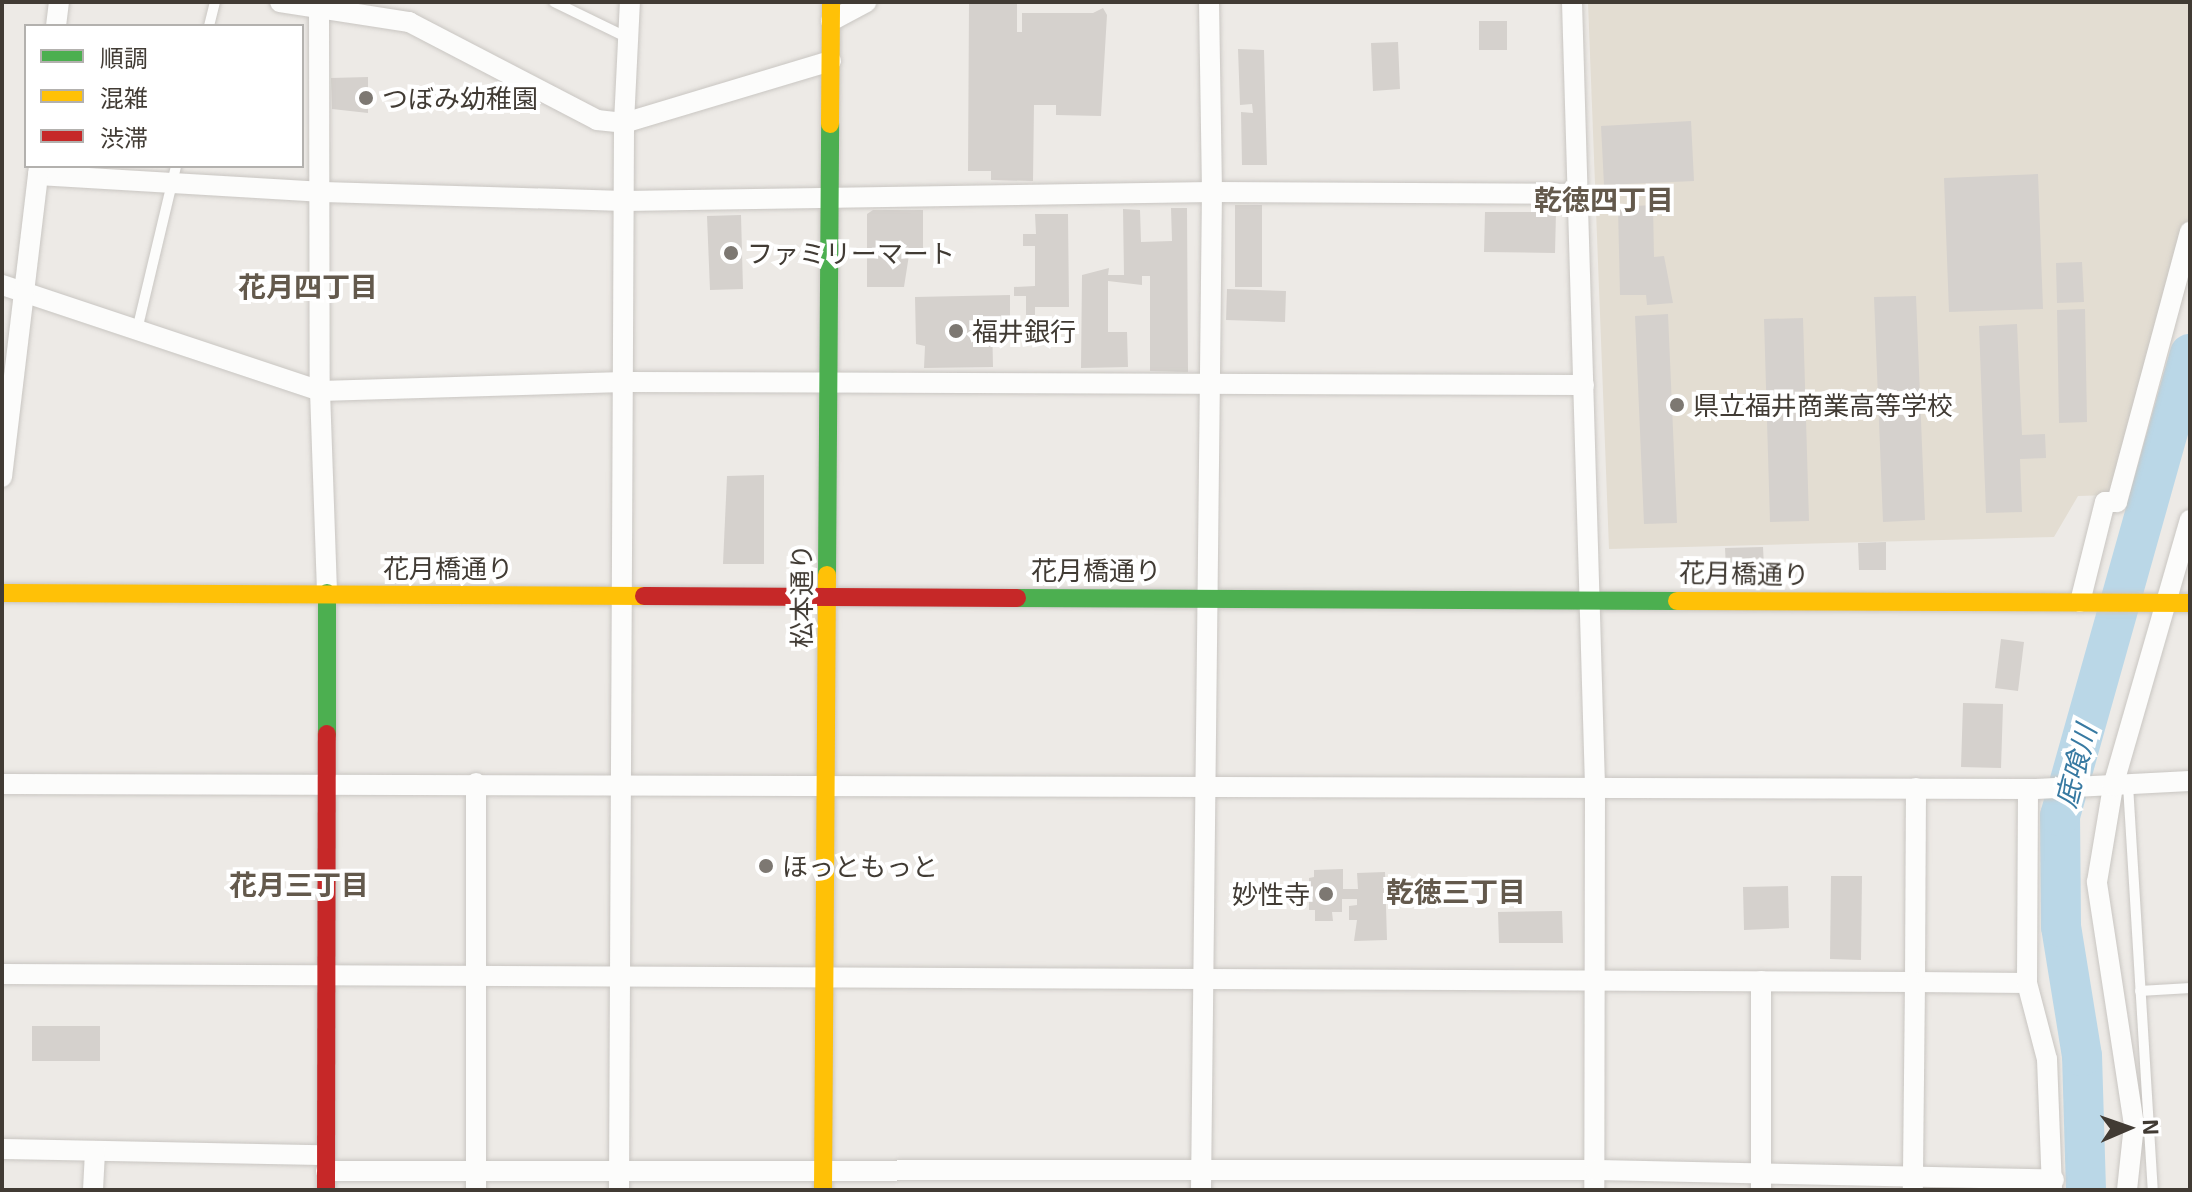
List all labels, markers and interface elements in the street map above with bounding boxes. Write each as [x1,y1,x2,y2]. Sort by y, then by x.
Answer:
legend [24,24,304,168]
text: 順調 [100,43,148,72]
place label: つぼみ幼稚園 [382,82,538,114]
text: 混雑 [100,83,148,112]
marker: つぼみ幼稚園 [357,89,375,107]
text: 渋滞 [100,123,148,152]
district label: 乾徳四丁目 [1534,182,1674,216]
place label: ファミリーマート [747,237,955,269]
marker: ファミリーマート [722,244,740,262]
district label: 花月四丁目 [238,269,378,303]
place label: 福井銀行 [972,315,1076,347]
marker: 福井銀行 [947,322,965,340]
place label: 県立福井商業高等学校 [1693,389,1953,421]
marker: 県立福井商業高等学校 [1668,396,1686,414]
street label: 松本通り [785,544,817,648]
street label: 花月橋通り [383,552,513,584]
street label: 花月橋通り [1031,554,1161,586]
street label: 花月橋通り [1679,556,1809,590]
water label: 底喰川 [2048,721,2102,811]
place label: ほっともっと [782,850,938,882]
marker: ほっともっと [757,857,775,875]
district label: 花月三丁目 [229,867,369,901]
district label: 乾徳三丁目 [1386,874,1526,908]
place label: 妙性寺 [1232,878,1310,910]
marker: 妙性寺 [1317,885,1335,903]
north arrow [2088,1088,2168,1168]
text: N [2139,1119,2165,1136]

